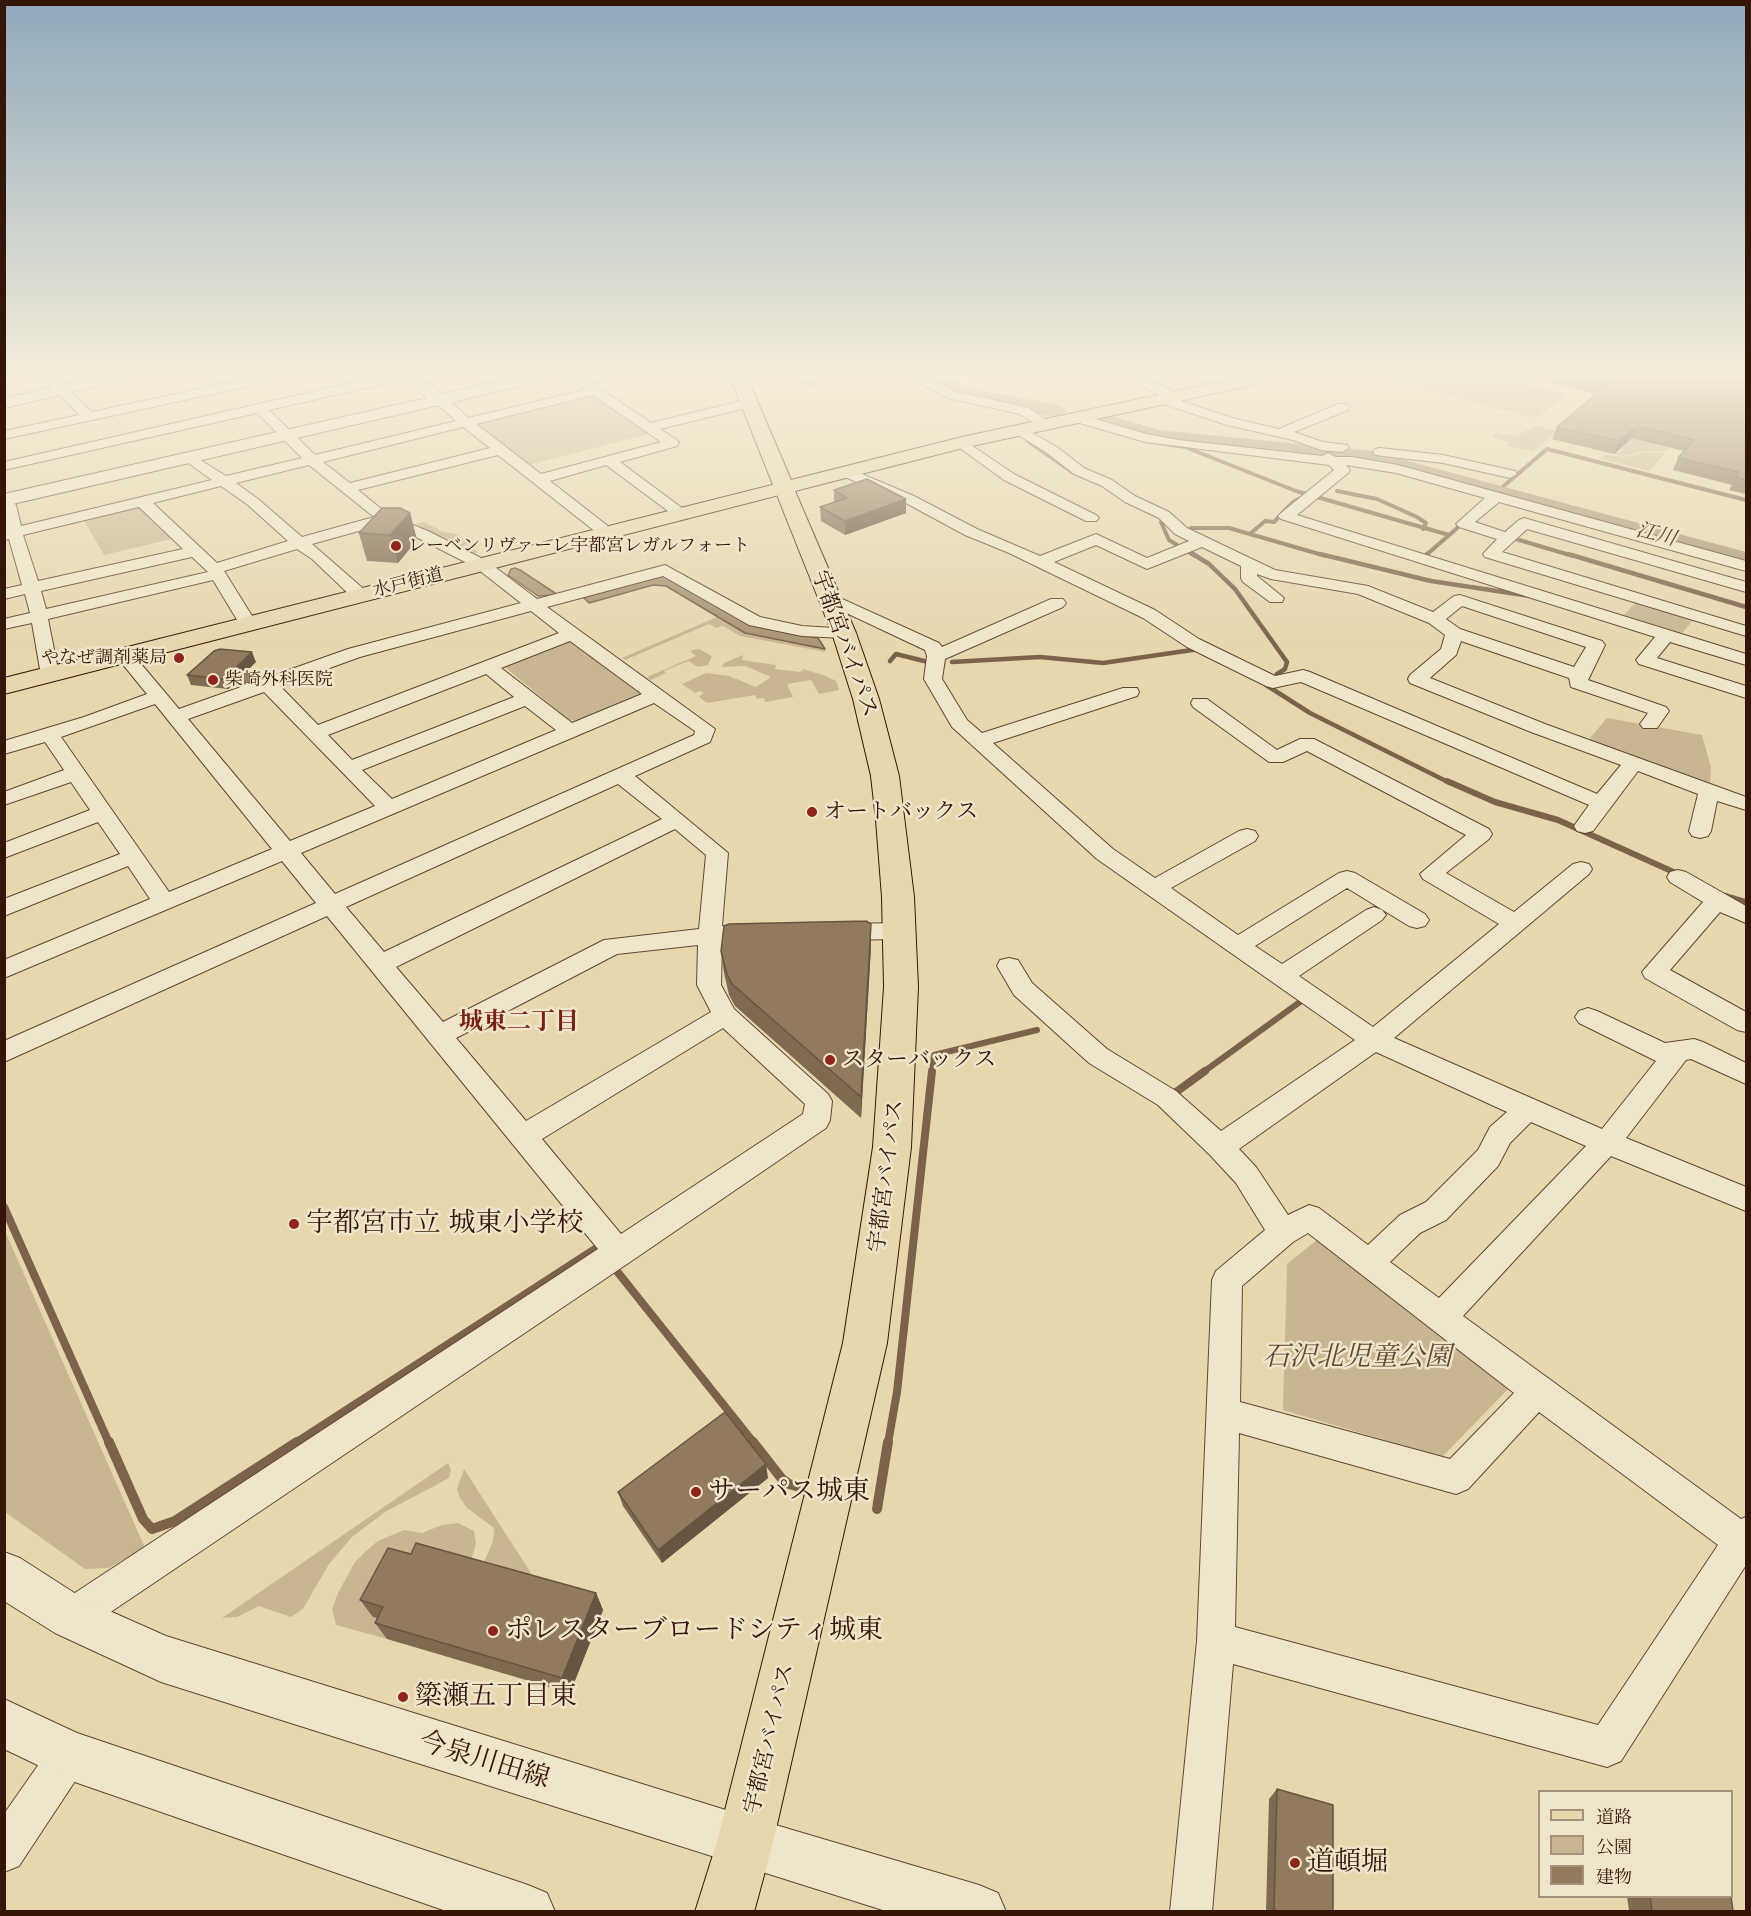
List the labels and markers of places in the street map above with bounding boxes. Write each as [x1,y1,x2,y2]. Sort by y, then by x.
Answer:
place label: レーベンリヴァーレ宇都宮レガルフォート [408,535,750,557]
marker: レーベンリヴァーレ宇都宮レガルフォート [389,539,403,553]
place label: やなぜ調剤薬局 [41,647,167,669]
marker: やなぜ調剤薬局 [172,651,186,665]
place label: 柴崎外科医院 [225,669,333,691]
marker: 柴崎外科医院 [206,673,220,687]
place label: オートバックス [824,799,978,825]
marker: オートバックス [805,805,819,819]
place label: スターバックス [842,1047,996,1073]
marker: スターバックス [823,1053,837,1067]
place label: 宇都宮市立 城東小学校 [306,1208,584,1240]
marker: 宇都宮市立 城東小学校 [287,1217,301,1231]
place label: サーパス城東 [708,1476,870,1508]
marker: サーパス城東 [689,1485,703,1499]
place label: ポレスターブロードシティ城東 [505,1615,883,1647]
marker: ポレスターブロードシティ城東 [486,1624,500,1638]
place label: 簗瀬五丁目東 [415,1681,577,1713]
marker: 簗瀬五丁目東 [396,1690,410,1704]
place label: 道頓堀 [1307,1847,1388,1879]
marker: 道頓堀 [1288,1856,1302,1870]

